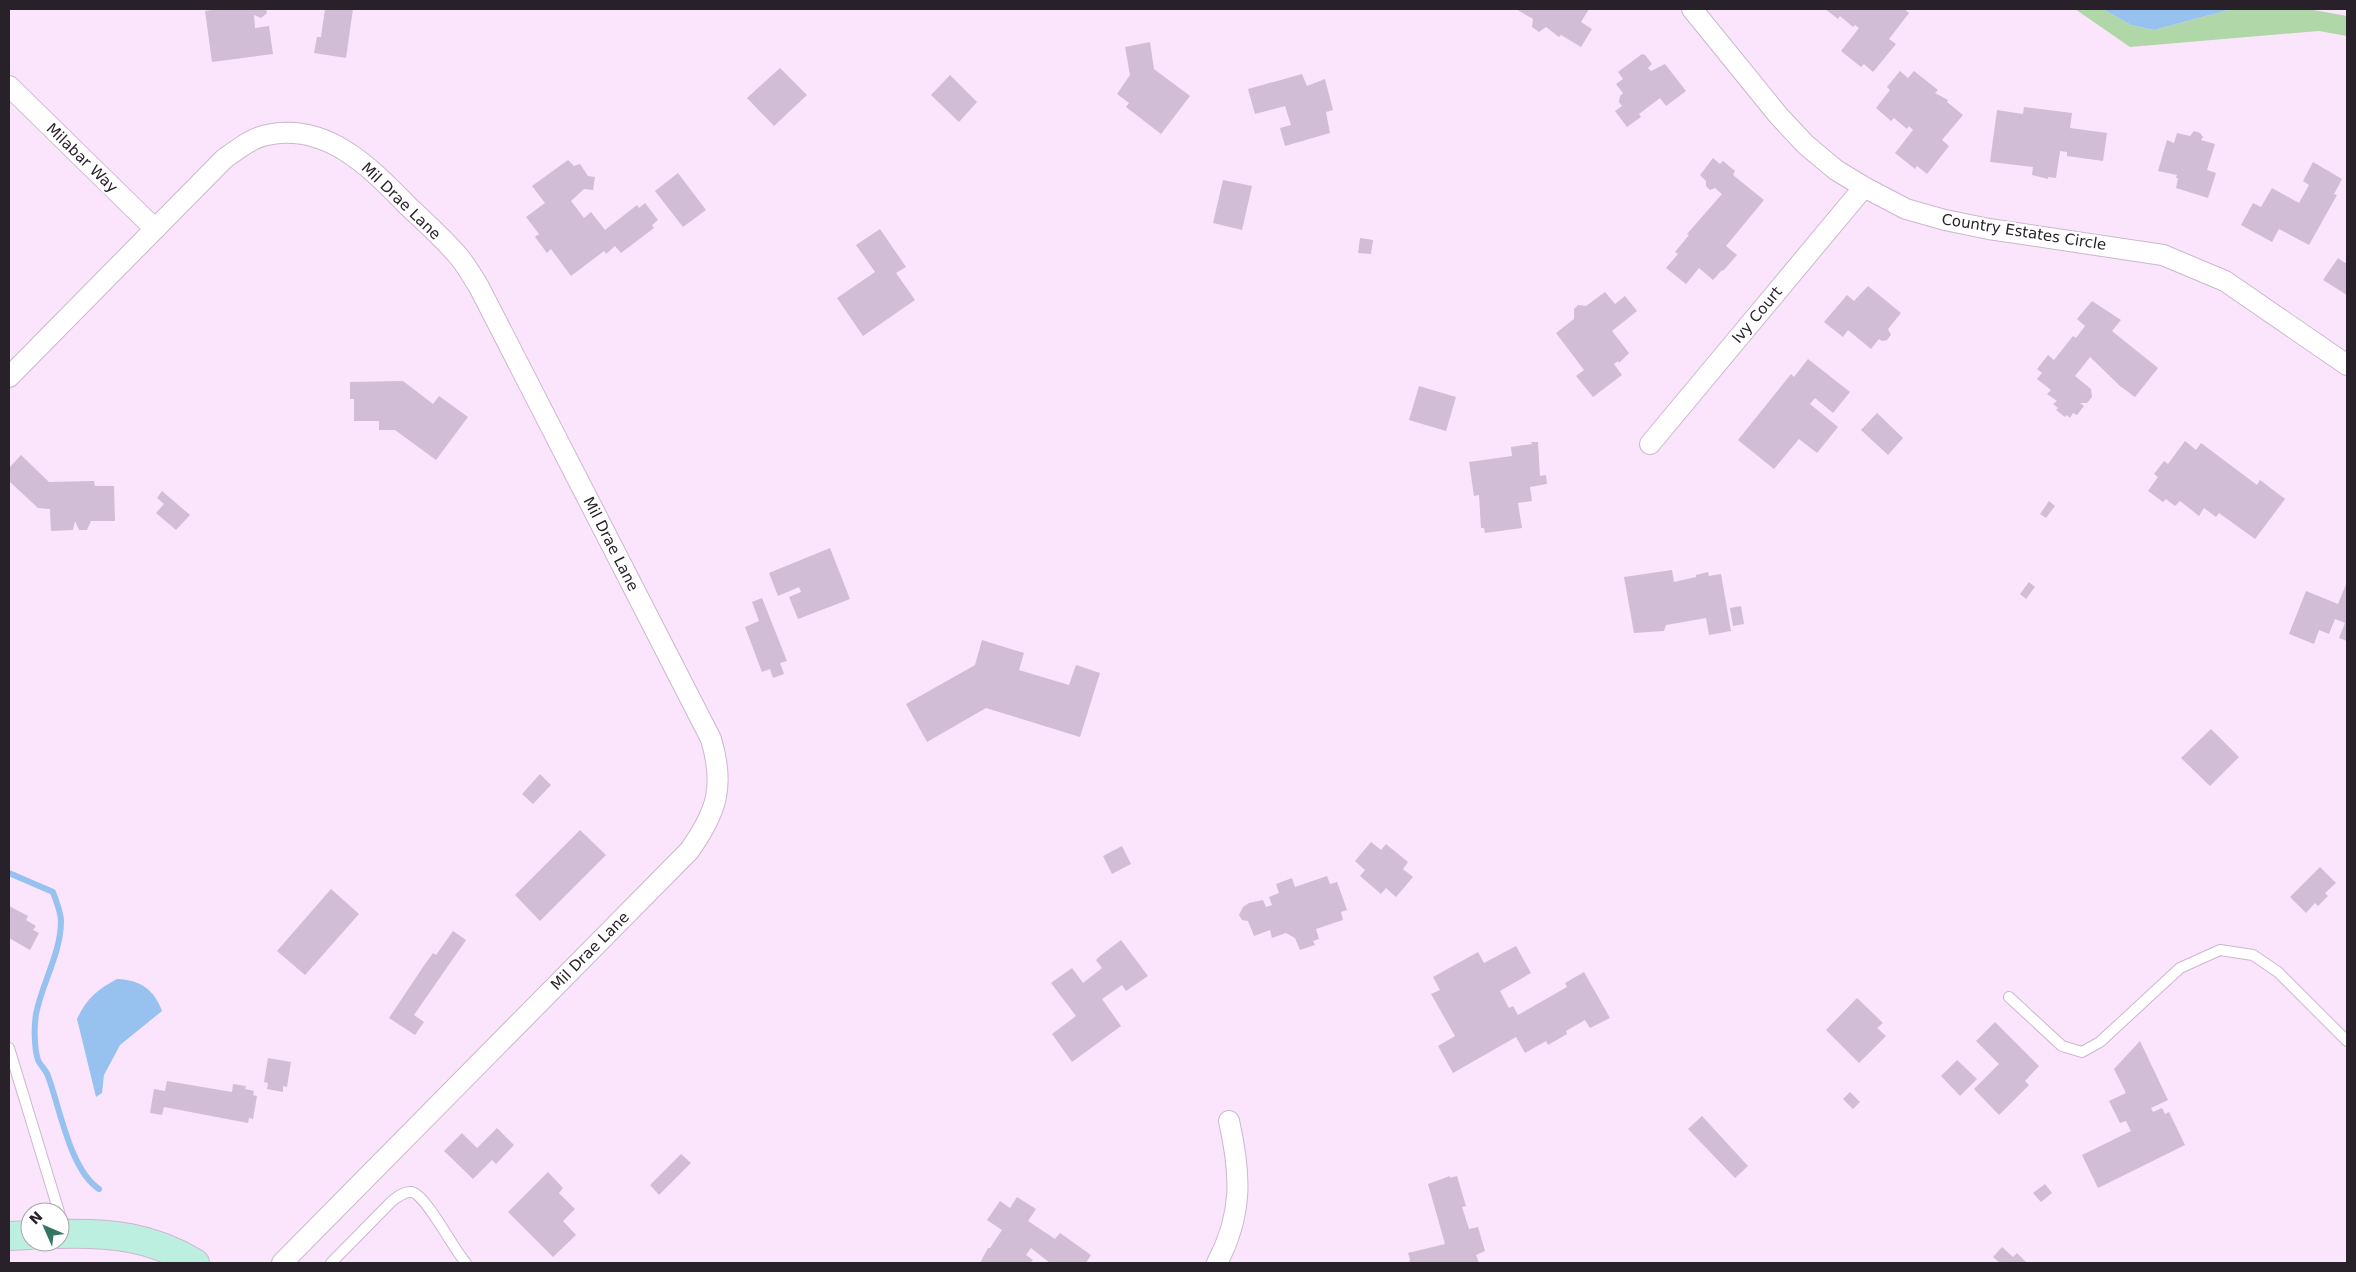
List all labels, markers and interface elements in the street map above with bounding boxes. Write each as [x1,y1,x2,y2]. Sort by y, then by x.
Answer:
street label: Milabar Way [43,120,121,197]
street label: Mil Drae Lane [358,159,444,243]
street label: Country Estates Circle [1940,210,2108,254]
street label: Ivy Court [1728,283,1786,347]
street label: Mil Drae Lane [580,494,642,594]
street label: Mil Drae Lane [547,908,633,994]
north arrow [20,1202,70,1252]
text: N [26,1208,46,1228]

